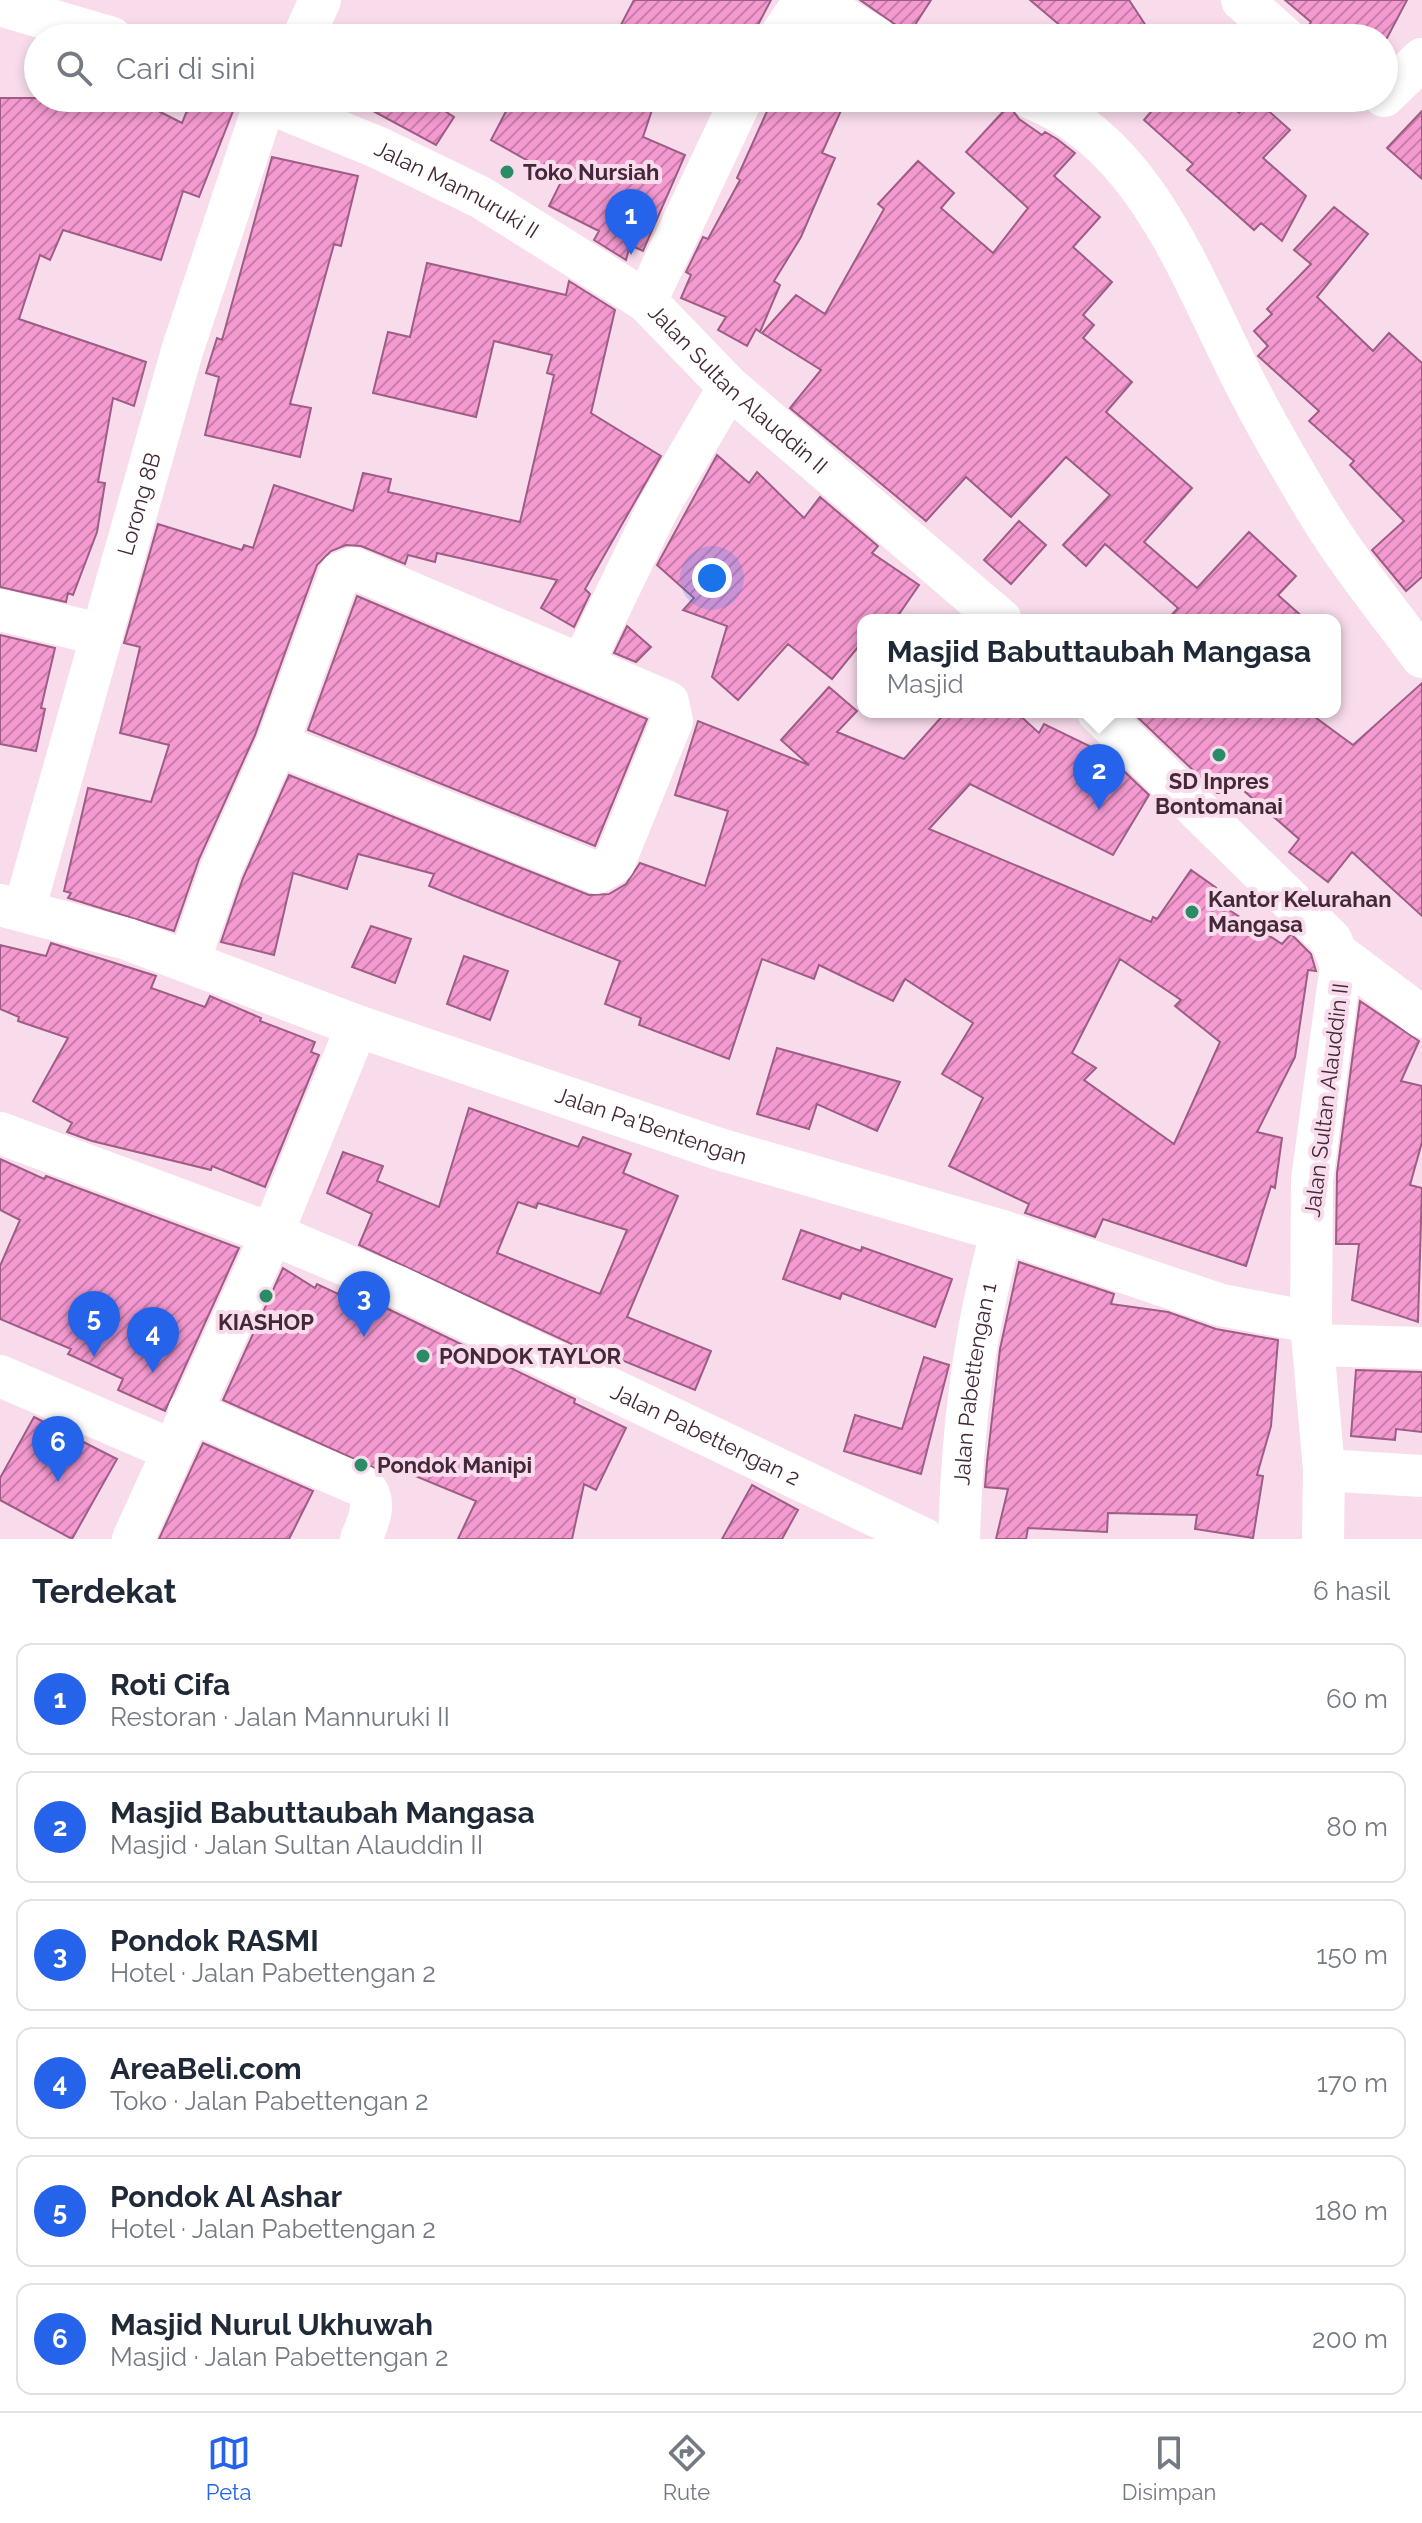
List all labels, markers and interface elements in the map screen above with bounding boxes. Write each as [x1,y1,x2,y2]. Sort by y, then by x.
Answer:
search box [24,24,1398,112]
icon: search [52,46,96,90]
text: Cari di sini [116,51,256,86]
street label: Jalan Mannuruki II [370,135,544,244]
place label: Toko Nursiah [523,159,659,185]
marker: Toko Nursiah [498,163,516,181]
pin: 1 [605,189,657,255]
street label: Jalan Sultan Alauddin II [643,299,833,479]
street label: Lorong 8B [112,449,166,558]
your location [692,558,732,598]
popup [857,614,1341,718]
text: Masjid Babuttaubah Mangasa [887,634,1311,669]
text: Masjid [887,669,964,699]
pin: 2 [1073,744,1125,810]
marker: SD Inpres Bontomanai [1210,746,1228,764]
place label: SD Inpres Bontomanai [1155,768,1283,819]
place label: Kantor Kelurahan Mangasa [1208,886,1391,937]
marker: Kantor Kelurahan Mangasa [1183,903,1201,921]
street label: Jalan Sultan Alauddin II [1299,981,1353,1219]
street label: Jalan Pa'Bentengan [552,1081,750,1169]
pin: 3 [338,1271,390,1337]
street label: Jalan Pabettengan 1 [948,1280,1001,1486]
marker: KIASHOP [257,1287,275,1305]
pin: 5 [68,1291,120,1357]
pin: 4 [127,1307,179,1373]
place label: KIASHOP [218,1309,314,1335]
place label: PONDOK TAYLOR [439,1343,622,1369]
marker: PONDOK TAYLOR [414,1347,432,1365]
street label: Jalan Pabettengan 2 [607,1378,804,1491]
pin: 6 [32,1416,84,1482]
place label: Pondok Manipi [377,1452,532,1478]
marker: Pondok Manipi [352,1456,370,1474]
text: Terdekat [32,1571,177,1611]
text: 6 hasil [1313,1576,1390,1606]
text: Roti Cifa [110,1667,230,1702]
text: 1 [54,1684,66,1714]
text: 60 m [1326,1684,1388,1714]
text: Restoran · Jalan Mannuruki II [110,1702,450,1732]
text: Masjid Babuttaubah Mangasa [110,1795,535,1830]
text: 2 [53,1812,67,1842]
text: 80 m [1326,1812,1388,1842]
text: Masjid · Jalan Sultan Alauddin II [110,1830,483,1860]
text: Pondok RASMI [110,1923,319,1958]
text: 3 [53,1940,67,1970]
text: 150 m [1316,1940,1388,1970]
text: Hotel · Jalan Pabettengan 2 [110,1958,436,1988]
text: AreaBeli.com [110,2051,302,2086]
text: 4 [53,2068,67,2098]
text: 170 m [1317,2068,1388,2098]
text: Toko · Jalan Pabettengan 2 [110,2086,429,2116]
text: Pondok Al Ashar [110,2179,342,2214]
text: 5 [53,2196,67,2226]
text: 180 m [1315,2196,1388,2226]
text: Hotel · Jalan Pabettengan 2 [110,2214,436,2244]
text: Masjid Nurul Ukhuwah [110,2307,433,2342]
text: 6 [52,2324,68,2354]
text: 200 m [1312,2324,1388,2354]
text: Masjid · Jalan Pabettengan 2 [110,2342,449,2372]
tab: Peta [206,2431,251,2505]
tab: Rute [663,2431,710,2505]
tab: Disimpan [1122,2431,1216,2505]

